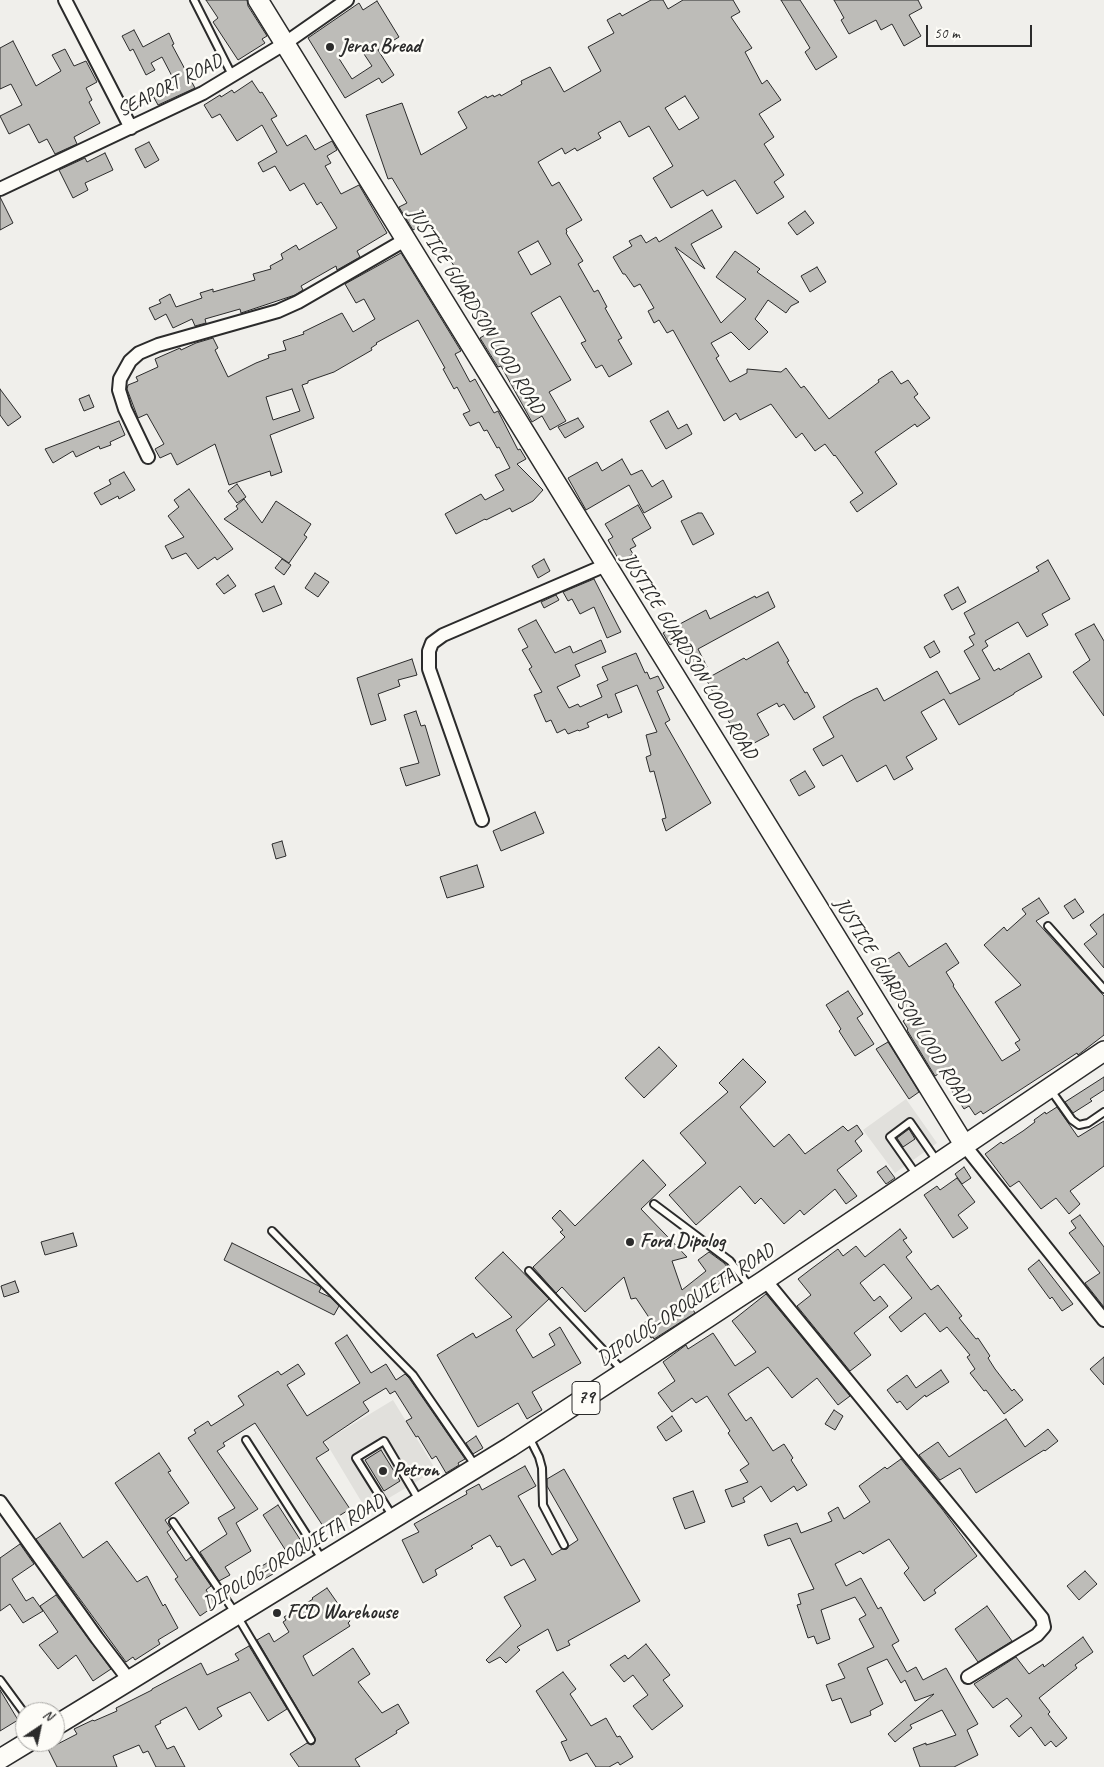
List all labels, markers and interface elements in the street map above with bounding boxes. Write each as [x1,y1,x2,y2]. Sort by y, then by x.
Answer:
scale bar [929,15,1035,47]
text: 50 m [934,24,960,43]
place label: Jeras Bread [340,35,421,59]
marker: Jeras Bread [324,41,336,53]
street label: SEAPORT ROAD [113,49,227,123]
street label: JUSTICE GUARDSON LOOD ROAD [402,203,550,419]
street label: JUSTICE GUARDSON LOOD ROAD [615,548,763,764]
street label: JUSTICE GUARDSON LOOD ROAD [828,893,976,1109]
place label: Ford Dipolog [640,1230,725,1254]
marker: Ford Dipolog [624,1236,636,1248]
street label: DIPOLOG-OROQUIETA ROAD [593,1239,779,1371]
road number: 79 [572,1382,600,1415]
place label: Petron [393,1459,439,1483]
marker: Petron [377,1465,389,1477]
street label: DIPOLOG-OROQUIETA ROAD [199,1489,389,1617]
place label: FCD Warehouse [287,1601,397,1625]
marker: FCD Warehouse [271,1607,283,1619]
north arrow [15,1702,65,1752]
text: N [40,1706,56,1724]

